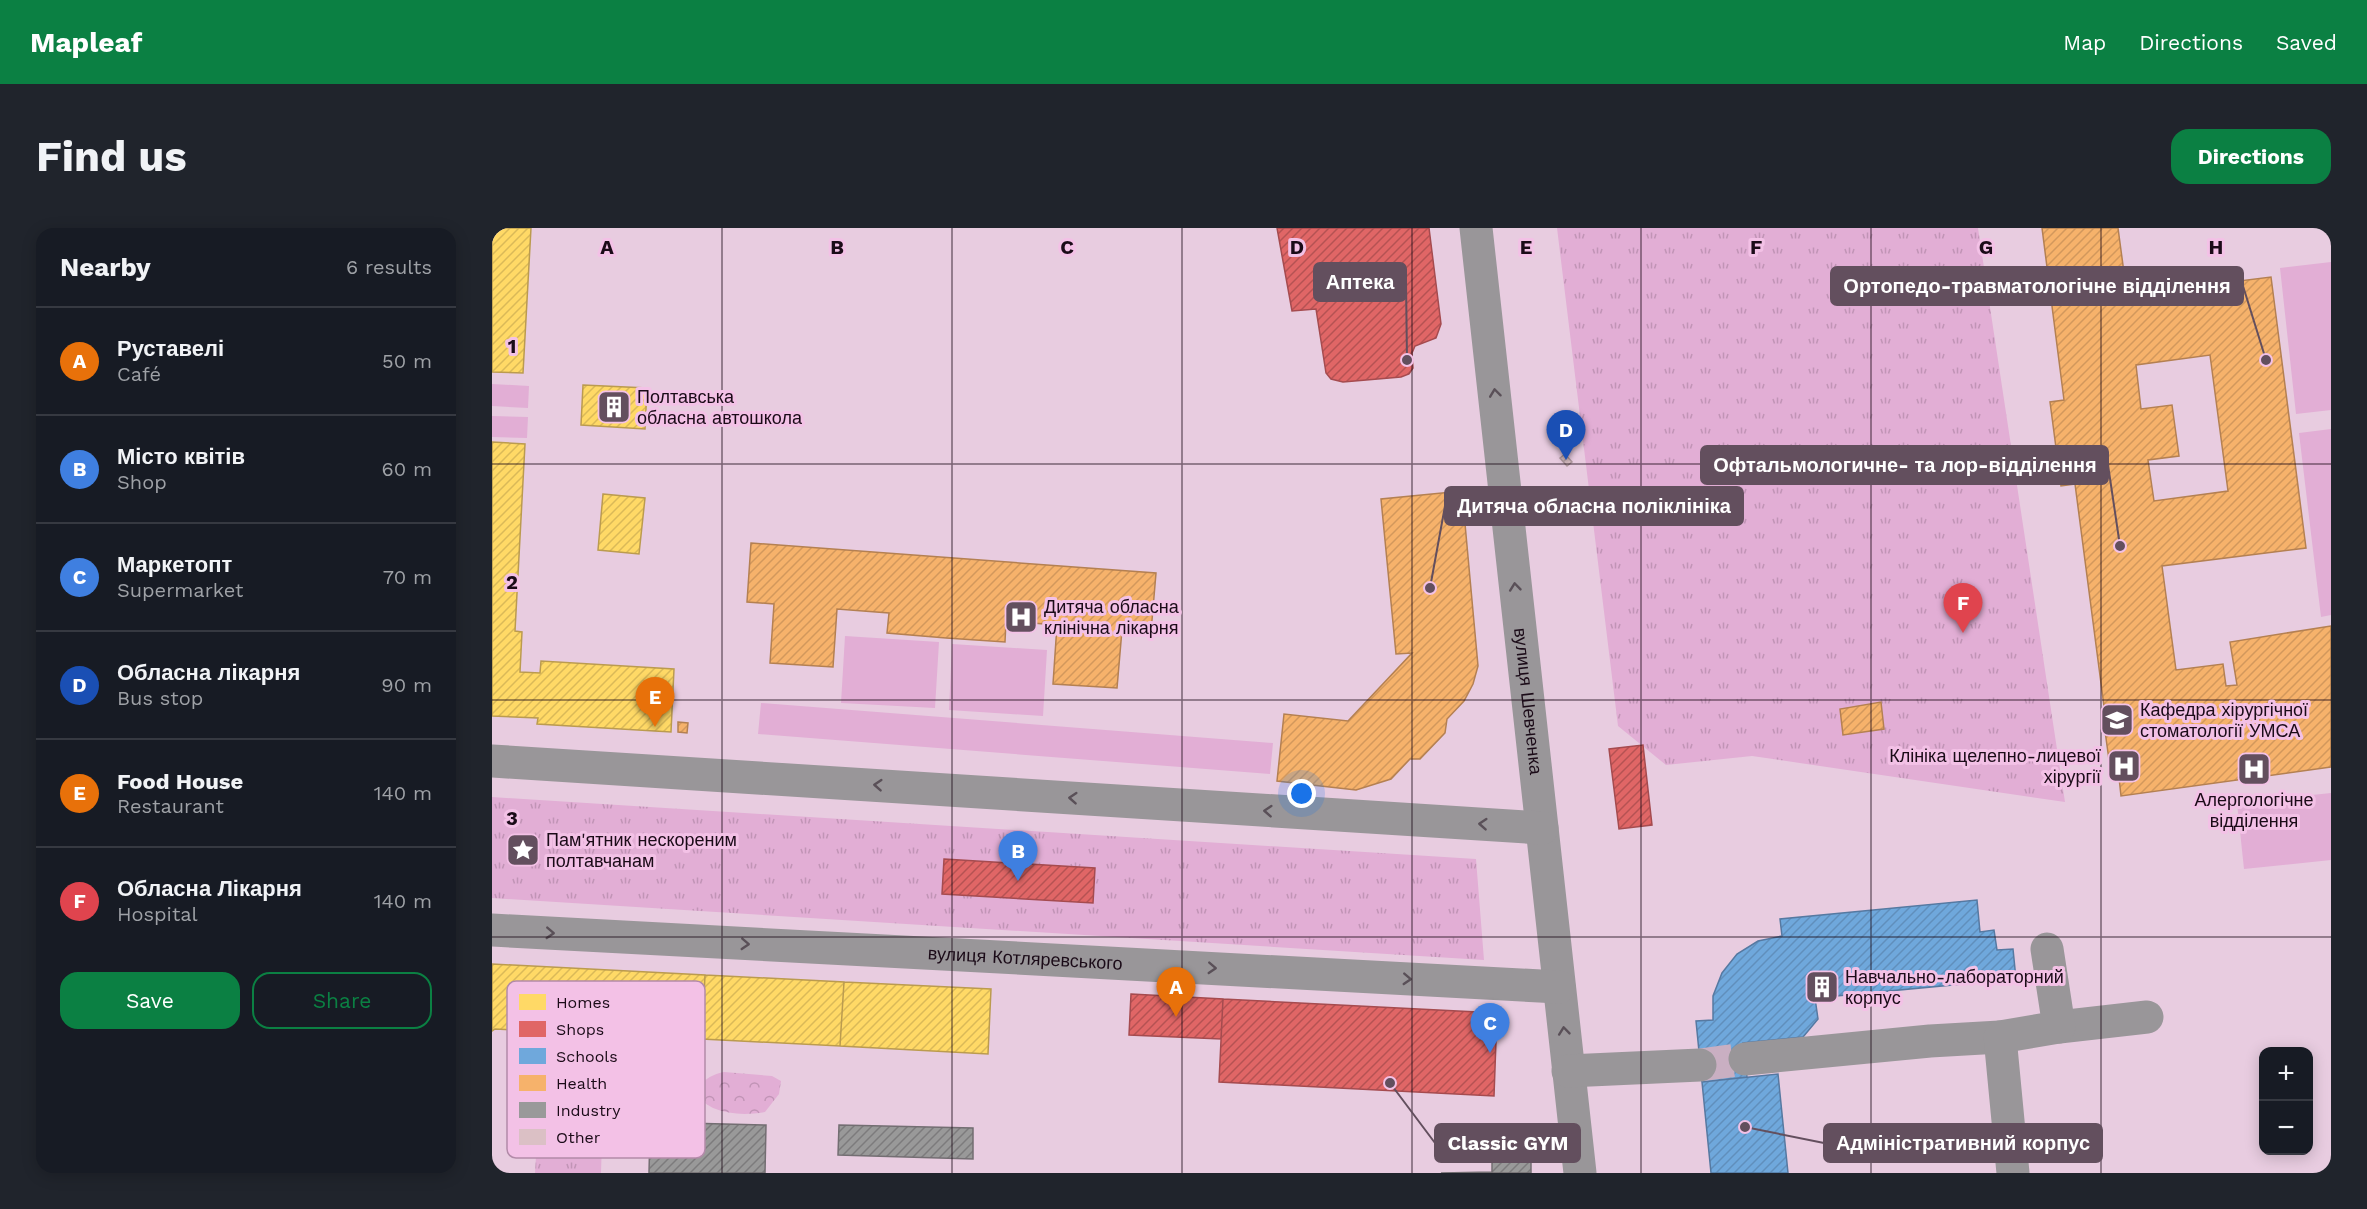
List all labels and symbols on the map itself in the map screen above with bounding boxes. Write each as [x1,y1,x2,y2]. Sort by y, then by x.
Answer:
text: A [600,235,614,259]
text: B [830,235,844,259]
text: C [1060,235,1074,259]
text: D [1290,235,1304,259]
text: E [1520,235,1532,259]
text: F [1750,235,1762,259]
text: G [1979,235,1993,259]
text: H [2209,235,2223,259]
callout: Аптека [1314,263,1406,301]
callout: Ортопедо-травматологічне відділення [1831,267,2243,305]
text: Аптека [1326,270,1395,294]
text: Ортопедо-травматологічне відділення [1843,274,2231,298]
text: 1 [508,334,516,358]
place label: Полтавська обласна автошкола [637,386,803,428]
building icon: Полтавська обласна автошкола [596,389,632,425]
one-way arrow [1489,389,1501,398]
pin: D [1546,410,1586,460]
callout: Офтальмологичне- та лор-відділення [1701,446,2108,484]
text: Офтальмологичне- та лор-відділення [1713,453,2097,477]
callout: Дитяча обласна поліклініка [1445,487,1743,525]
text: Дитяча обласна поліклініка [1457,494,1732,518]
text: 2 [506,570,518,594]
one-way arrow [1509,582,1522,592]
pin: F [1944,584,1982,633]
place label: Дитяча обласна клінічна лікарня [1044,596,1180,638]
hospital icon: Дитяча обласна клінічна лікарня [1003,599,1039,635]
street label: вулиця Шевченка [1510,627,1547,777]
pin: E [636,678,674,727]
place label: Кафедра хірургічної стоматології УМСА [2140,699,2308,741]
school or university icon: Кафедра хірургічної стоматології УМСА [2099,702,2135,738]
place label: Клініка щелепно-лицевої хірургії [1889,745,2101,787]
hospital icon: Клініка щелепно-лицевої хірургії [2106,748,2142,784]
hospital icon: Алергологічне відділення [2236,751,2272,787]
one-way arrow [874,779,883,792]
your location [1287,779,1316,808]
place label: Алергологічне відділення [2195,789,2313,831]
one-way arrow [1069,792,1078,805]
one-way arrow [1263,804,1272,817]
text: 3 [506,806,518,830]
one-way arrow [1479,818,1488,831]
place label: Пам'ятник нескореним полтавчанам [546,829,737,871]
place icon: Пам'ятник нескореним полтавчанам [505,832,541,868]
pin: B [998,832,1038,881]
one-way arrow [546,927,555,940]
one-way arrow [741,937,750,950]
street label: вулиця Котляревського [927,942,1123,974]
one-way arrow [1208,962,1217,975]
place label: Навчально-лабораторний корпус [1845,966,2064,1008]
pin: A [1156,968,1196,1017]
building icon: Навчально-лабораторний корпус [1804,969,1840,1005]
one-way arrow [1403,972,1412,985]
legend [507,981,705,1158]
text: Homes [556,993,610,1012]
pin: C [1470,1004,1510,1053]
text: Shops [556,1020,604,1039]
one-way arrow [1558,1027,1571,1036]
text: Schools [556,1047,618,1066]
text: Health [556,1074,607,1093]
text: Industry [556,1101,621,1120]
callout: Classic GYM [1435,1124,1580,1162]
callout: Адміністративний корпус [1824,1124,2102,1162]
text: Other [556,1128,601,1147]
text: Classic GYM [1447,1131,1569,1155]
text: Адміністративний корпус [1836,1131,2090,1155]

